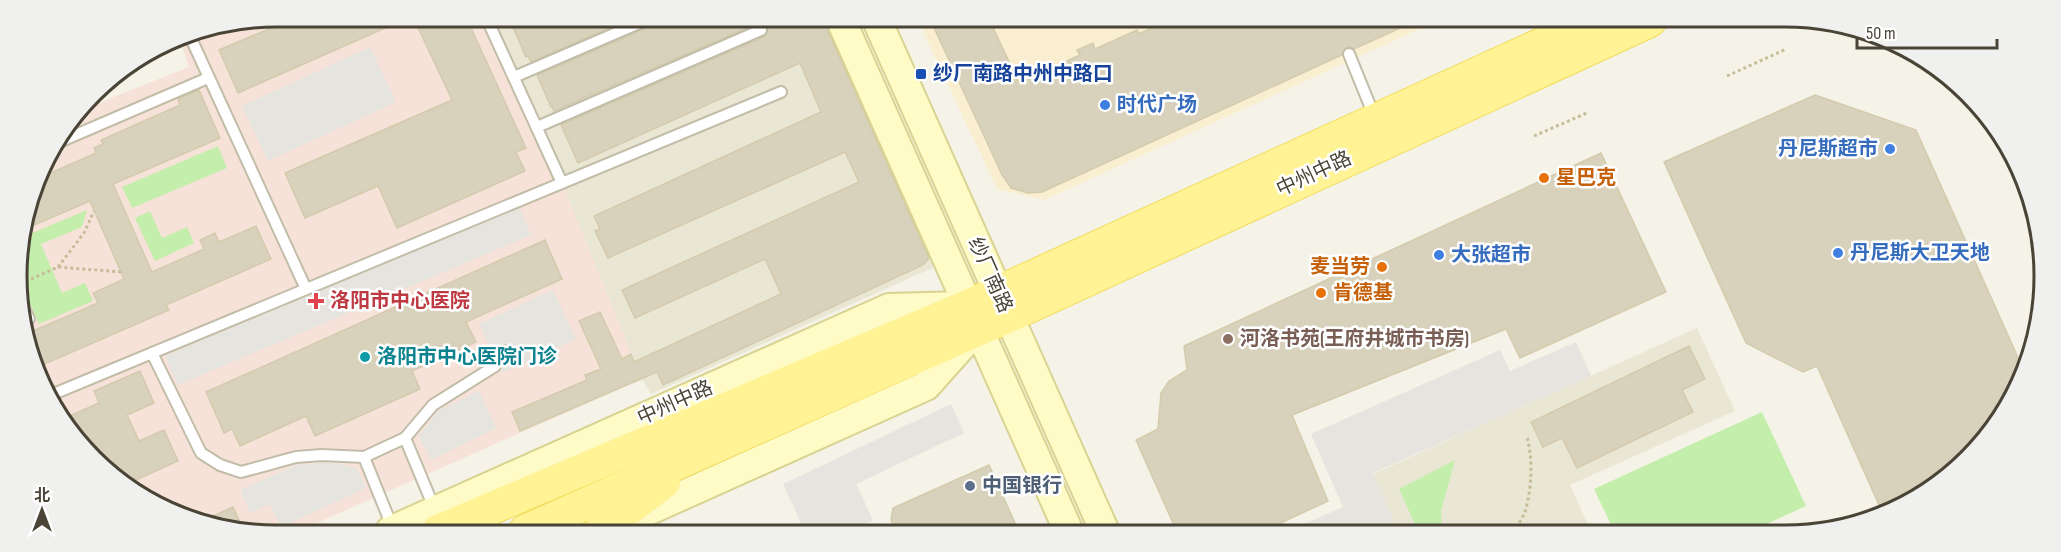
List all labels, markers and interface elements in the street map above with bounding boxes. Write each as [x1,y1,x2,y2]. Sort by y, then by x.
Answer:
scale bar [1857,12,1996,50]
text: 50 m [1866,23,1896,44]
place label: 纱厂南路中州中路口 [933,62,1113,86]
marker: 纱厂南路中州中路口 [914,67,928,81]
place label: 时代广场 [1117,93,1197,117]
marker: 时代广场 [1098,98,1112,112]
place label: 丹尼斯超市 [1778,137,1878,161]
marker: 丹尼斯超市 [1883,142,1897,156]
street label: 中州中路 [1273,146,1355,202]
place label: 星巴克 [1556,166,1616,190]
marker: 星巴克 [1537,171,1551,185]
street label: 纱厂南路 [963,234,1017,316]
place label: 丹尼斯大卫天地 [1850,241,1990,265]
place label: 大张超市 [1451,243,1531,267]
marker: 丹尼斯大卫天地 [1831,246,1845,260]
marker: 大张超市 [1432,248,1446,262]
place label: 麦当劳 [1310,255,1370,279]
marker: 麦当劳 [1375,260,1389,274]
place label: 肯德基 [1333,281,1393,305]
marker: 肯德基 [1314,286,1328,300]
place label: 洛阳市中心医院 [330,289,470,313]
marker: 洛阳市中心医院 [307,292,325,310]
place label: 河洛书苑(王府井城市书房) [1240,327,1469,351]
marker: 河洛书苑(王府井城市书房) [1221,332,1235,346]
place label: 洛阳市中心医院门诊 [377,345,557,369]
marker: 洛阳市中心医院门诊 [358,350,372,364]
street label: 中州中路 [634,376,716,430]
place label: 中国银行 [982,474,1062,498]
marker: 中国银行 [963,479,977,493]
north arrow [12,480,72,540]
text: 北 [34,487,50,506]

